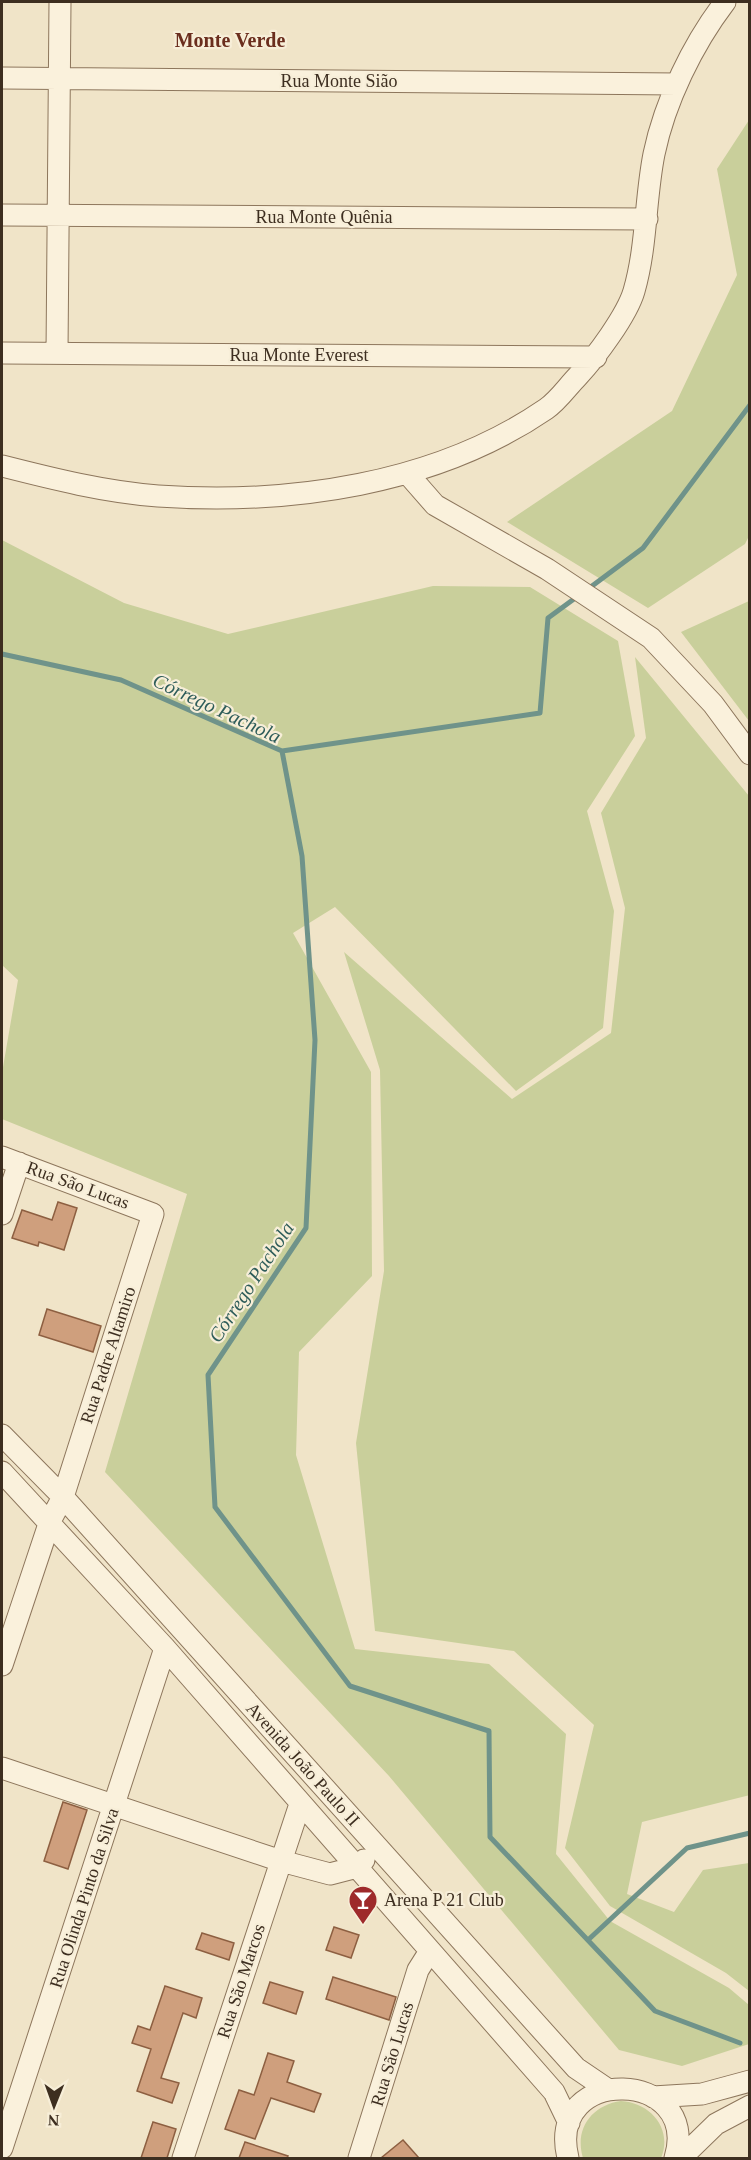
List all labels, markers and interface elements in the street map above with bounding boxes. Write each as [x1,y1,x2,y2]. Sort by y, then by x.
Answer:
district label: Monte Verde [175,29,285,51]
street label: Rua Monte Sião [281,71,398,91]
street label: Rua Monte Quênia [256,207,392,227]
street label: Rua Monte Everest [230,345,368,365]
water label: Córrego Pachola [149,669,285,748]
street label: Rua São Lucas [24,1157,132,1213]
water label: Córrego Pachola [204,1218,299,1347]
street label: Rua Padre Altamiro [76,1284,140,1426]
street label: Avenida João Paulo II [242,1698,364,1830]
street label: Rua Olinda Pinto da Silva [45,1806,123,1990]
bar icon: Arena P 21 Club [347,1884,379,1926]
place label: Arena P 21 Club [384,1890,504,1910]
street label: Rua São Marcos [213,1921,269,2041]
street label: Rua São Lucas [367,1999,417,2109]
north arrow [24,2076,84,2136]
text: N [47,2112,60,2129]

